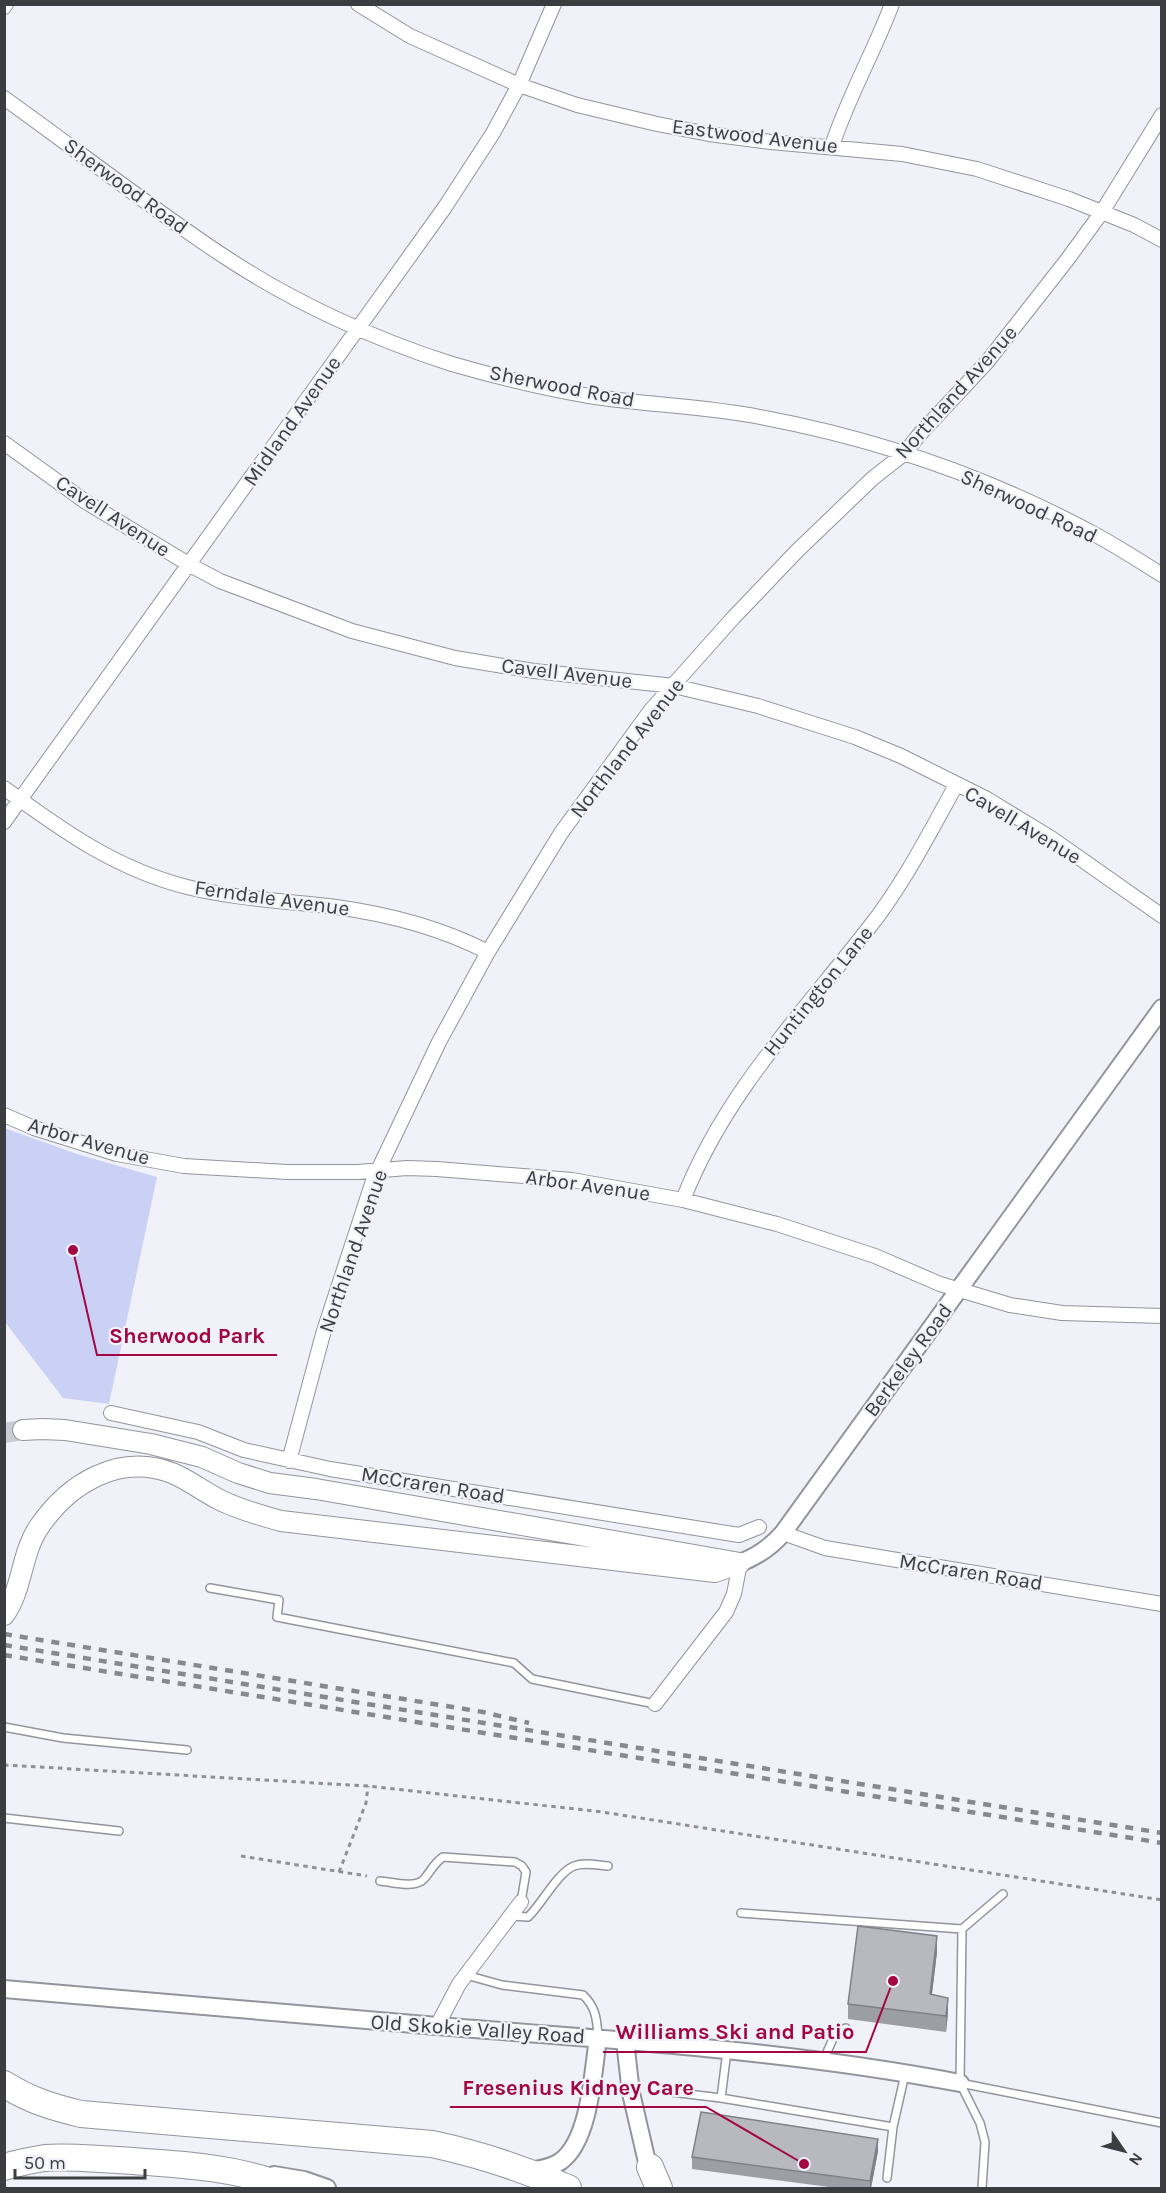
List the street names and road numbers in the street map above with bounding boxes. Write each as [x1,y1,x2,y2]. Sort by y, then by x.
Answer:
street label: Eastwood Avenue [671,114,839,158]
street label: Sherwood Road [59,133,193,239]
street label: Northland Avenue [890,321,1022,463]
street label: Midland Avenue [238,351,346,491]
street label: Sherwood Road [487,360,637,412]
street label: Sherwood Road [957,464,1101,548]
street label: Cavell Avenue [51,470,175,562]
street label: Cavell Avenue [500,653,634,693]
street label: Northland Avenue [565,673,689,823]
street label: Cavell Avenue [960,781,1086,869]
street label: Ferndale Avenue [193,875,351,921]
street label: Huntington Lane [758,921,878,1061]
street label: Arbor Avenue [25,1112,153,1170]
street label: Arbor Avenue [524,1164,652,1206]
street label: Northland Avenue [314,1166,392,1336]
street label: Berkeley Road [859,1299,957,1421]
street label: McCraren Road [359,1462,507,1508]
street label: McCraren Road [897,1549,1045,1595]
street label: Old Skokie Valley Road [370,2010,586,2048]

